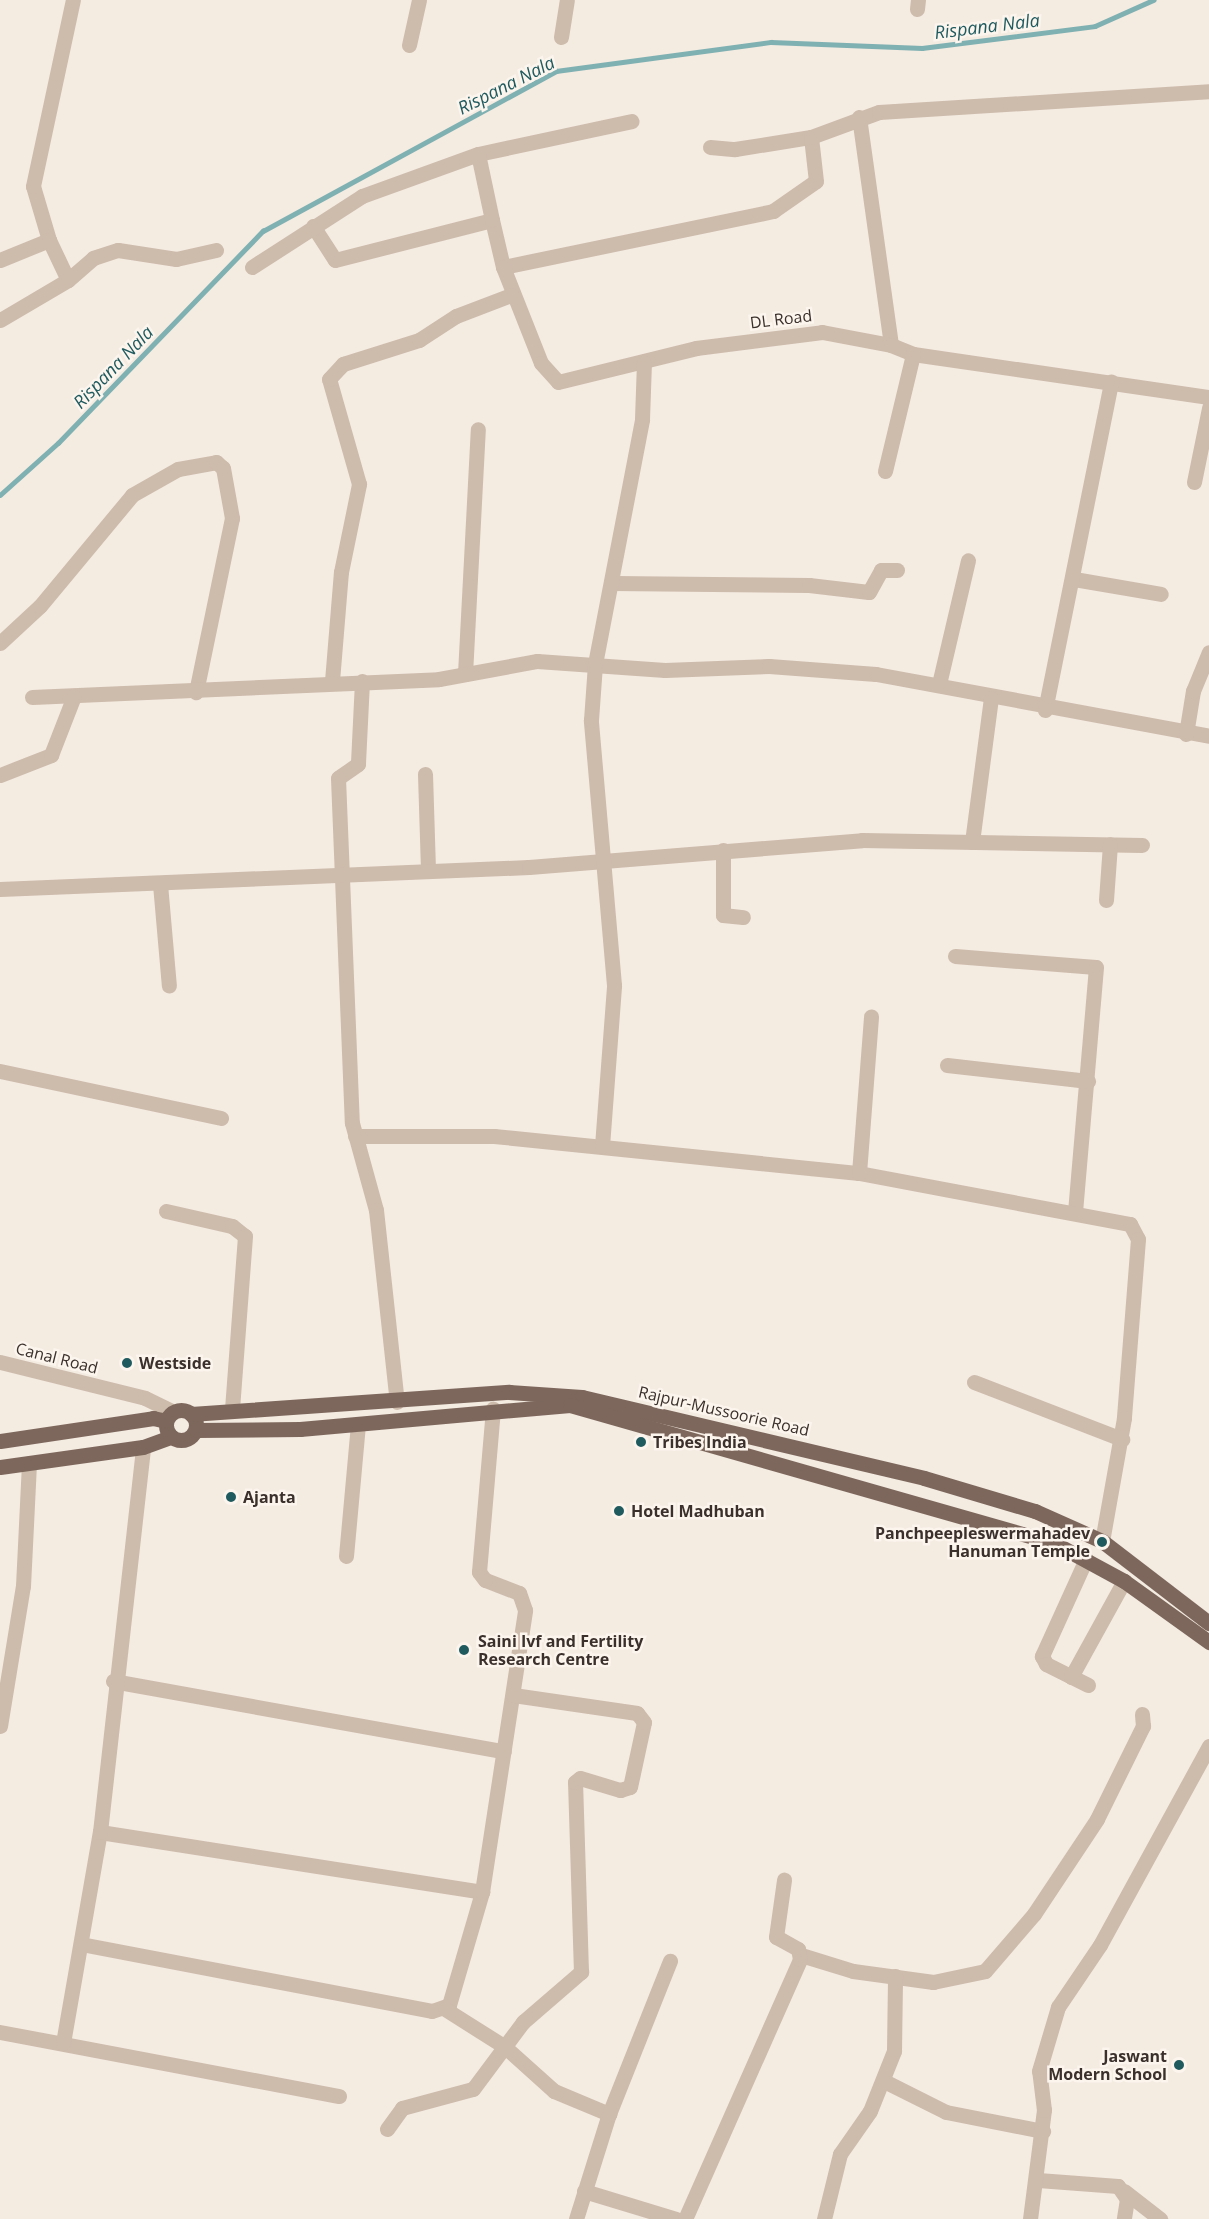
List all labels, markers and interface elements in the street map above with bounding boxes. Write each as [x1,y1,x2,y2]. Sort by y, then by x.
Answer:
water label: Rispana Nala [933,9,1041,43]
water label: Rispana Nala [454,51,558,119]
street label: DL Road [749,306,813,332]
water label: Rispana Nala [68,321,158,413]
street label: Canal Road [14,1339,100,1377]
place label: Westside [139,1353,211,1373]
marker: Westside [120,1356,134,1370]
street label: Rajpur-Mussoorie Road [637,1382,811,1440]
place label: Tribes India [653,1432,747,1452]
marker: Tribes India [634,1435,648,1449]
place label: Ajanta [243,1487,296,1507]
marker: Ajanta [224,1490,238,1504]
place label: Hotel Madhuban [631,1501,765,1521]
marker: Hotel Madhuban [612,1504,626,1518]
place label: Panchpeepleswermahadev Hanuman Temple [875,1523,1090,1561]
marker: Panchpeepleswermahadev Hanuman Temple [1095,1535,1109,1549]
place label: Saini Ivf and Fertility Research Centre [478,1631,643,1669]
marker: Saini Ivf and Fertility Research Centre [455,1641,473,1659]
place label: Jaswant Modern School [1048,2046,1167,2084]
marker: Jaswant Modern School [1172,2058,1186,2072]

